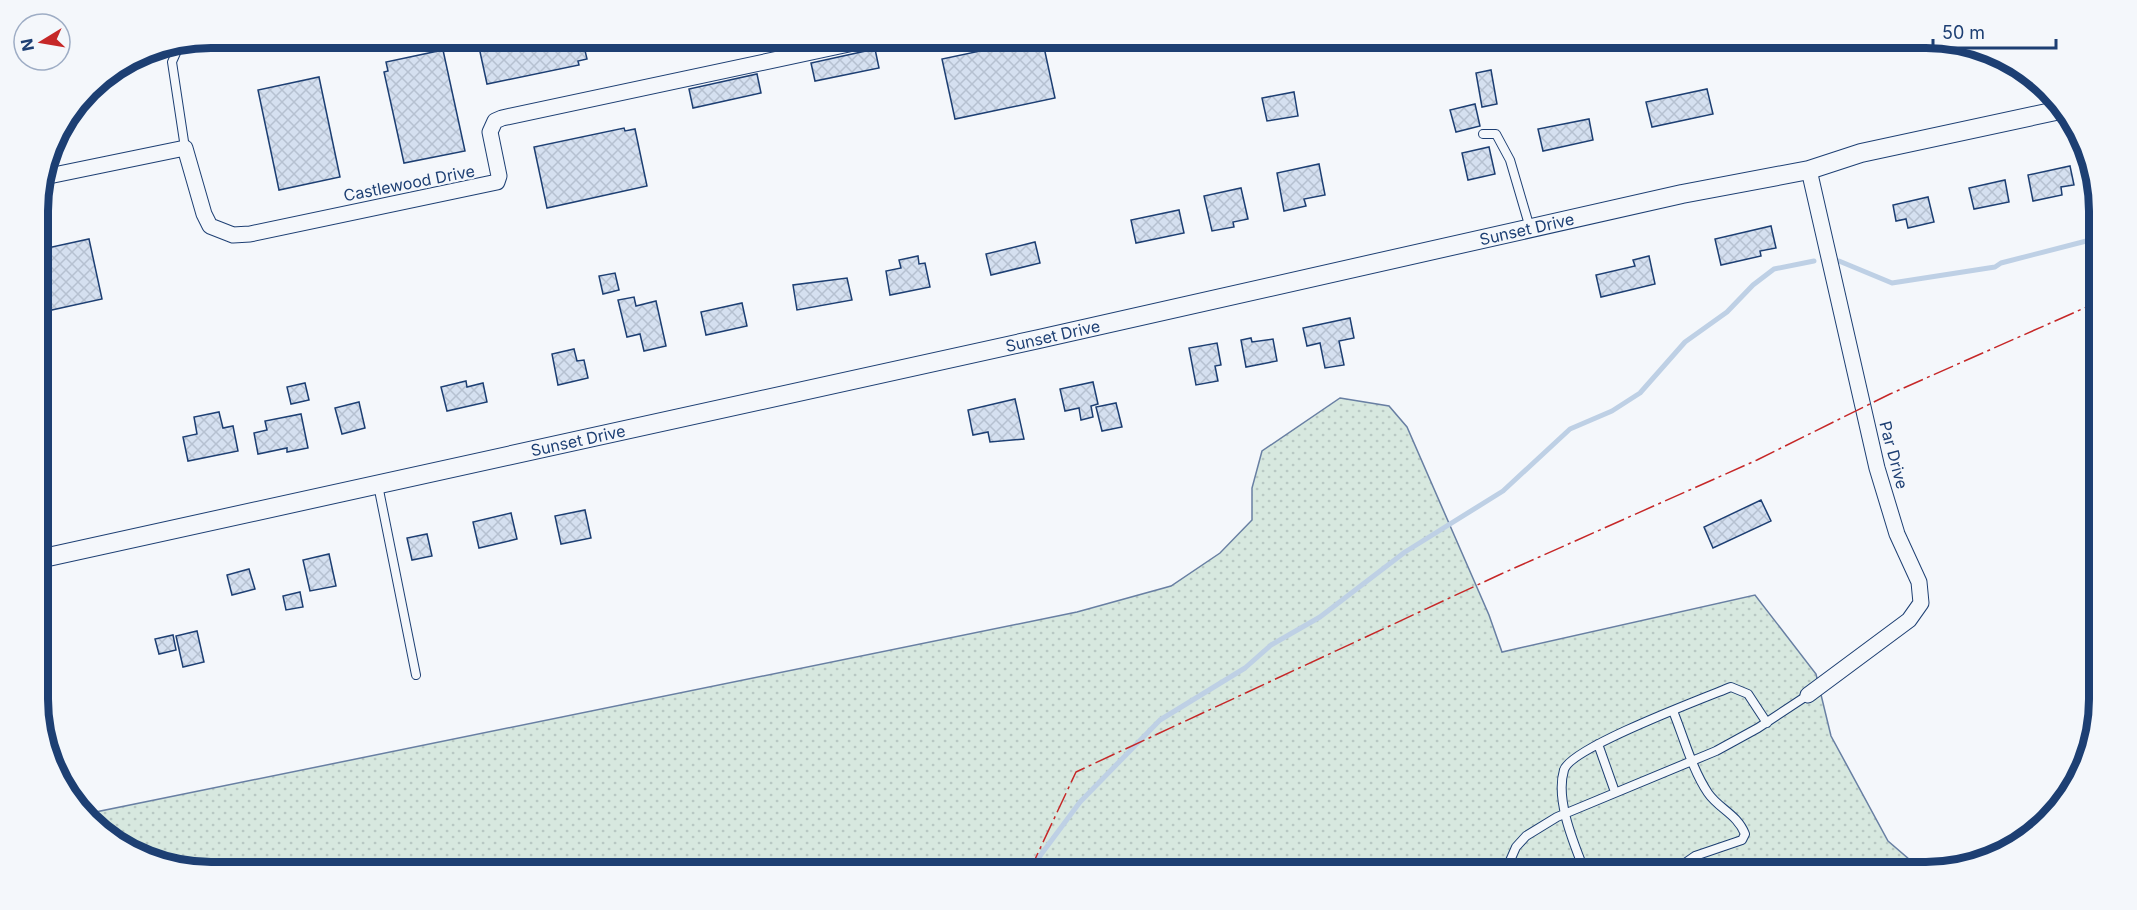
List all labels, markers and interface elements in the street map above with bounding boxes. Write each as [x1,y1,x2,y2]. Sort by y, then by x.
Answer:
north arrow [12,12,72,72]
scale bar [1933,12,2056,50]
text: 50 m [1942,22,1985,43]
text: N [16,37,38,53]
street label: Castlewood Drive [342,160,476,206]
street label: Sunset Drive [1478,209,1576,249]
street label: Sunset Drive [1004,316,1102,356]
street label: Par Drive [1875,419,1913,491]
street label: Sunset Drive [529,420,627,461]

